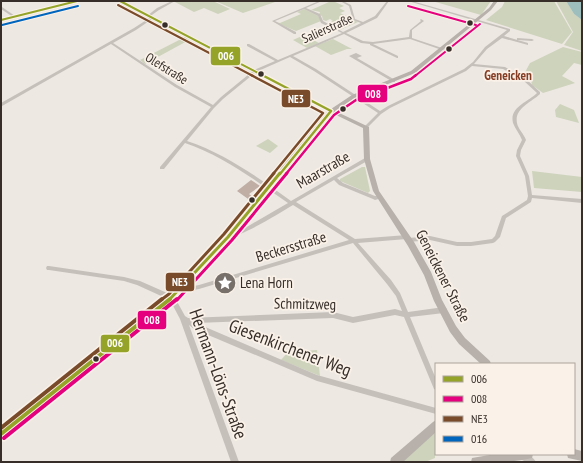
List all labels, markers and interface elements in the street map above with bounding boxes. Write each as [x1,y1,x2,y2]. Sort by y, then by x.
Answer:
street label: Salierstraße [299,10,355,47]
unlabelled marker [465,18,475,28]
unlabelled marker [160,20,170,30]
unlabelled marker [444,44,454,54]
line badge: 006 [210,46,241,66]
street label: Olefstraße [142,49,191,88]
text: 006 [218,49,234,63]
district label: Geneicken [484,67,532,84]
unlabelled marker [256,69,266,79]
line badge: 008 [357,84,388,103]
text: 008 [365,87,381,101]
line badge: NE3 [281,89,311,108]
text: NE3 [288,92,304,106]
unlabelled marker [338,104,348,114]
street label: Maarstraße [293,147,353,192]
unlabelled marker [247,195,257,205]
street label: Geneickener Straße [412,226,475,325]
street label: Beckersstraße [253,227,328,266]
place icon: Lena Horn [212,270,238,296]
line badge: NE3 [165,272,195,292]
place label: Lena Horn [240,273,293,292]
text: NE3 [172,275,188,289]
street label: Schmitzweg [274,293,336,314]
street label: Hermann-Löns-Straße [184,306,253,442]
line badge: 008 [137,310,167,330]
text: 008 [144,313,160,327]
street label: Giesenkirchener Weg [226,314,355,381]
line badge: 006 [100,334,130,353]
text: 006 [107,336,123,350]
unlabelled marker [91,354,101,364]
legend [435,363,575,455]
text: 006 [471,371,487,386]
text: 008 [471,391,487,406]
text: NE3 [471,411,488,426]
text: 016 [471,431,487,446]

